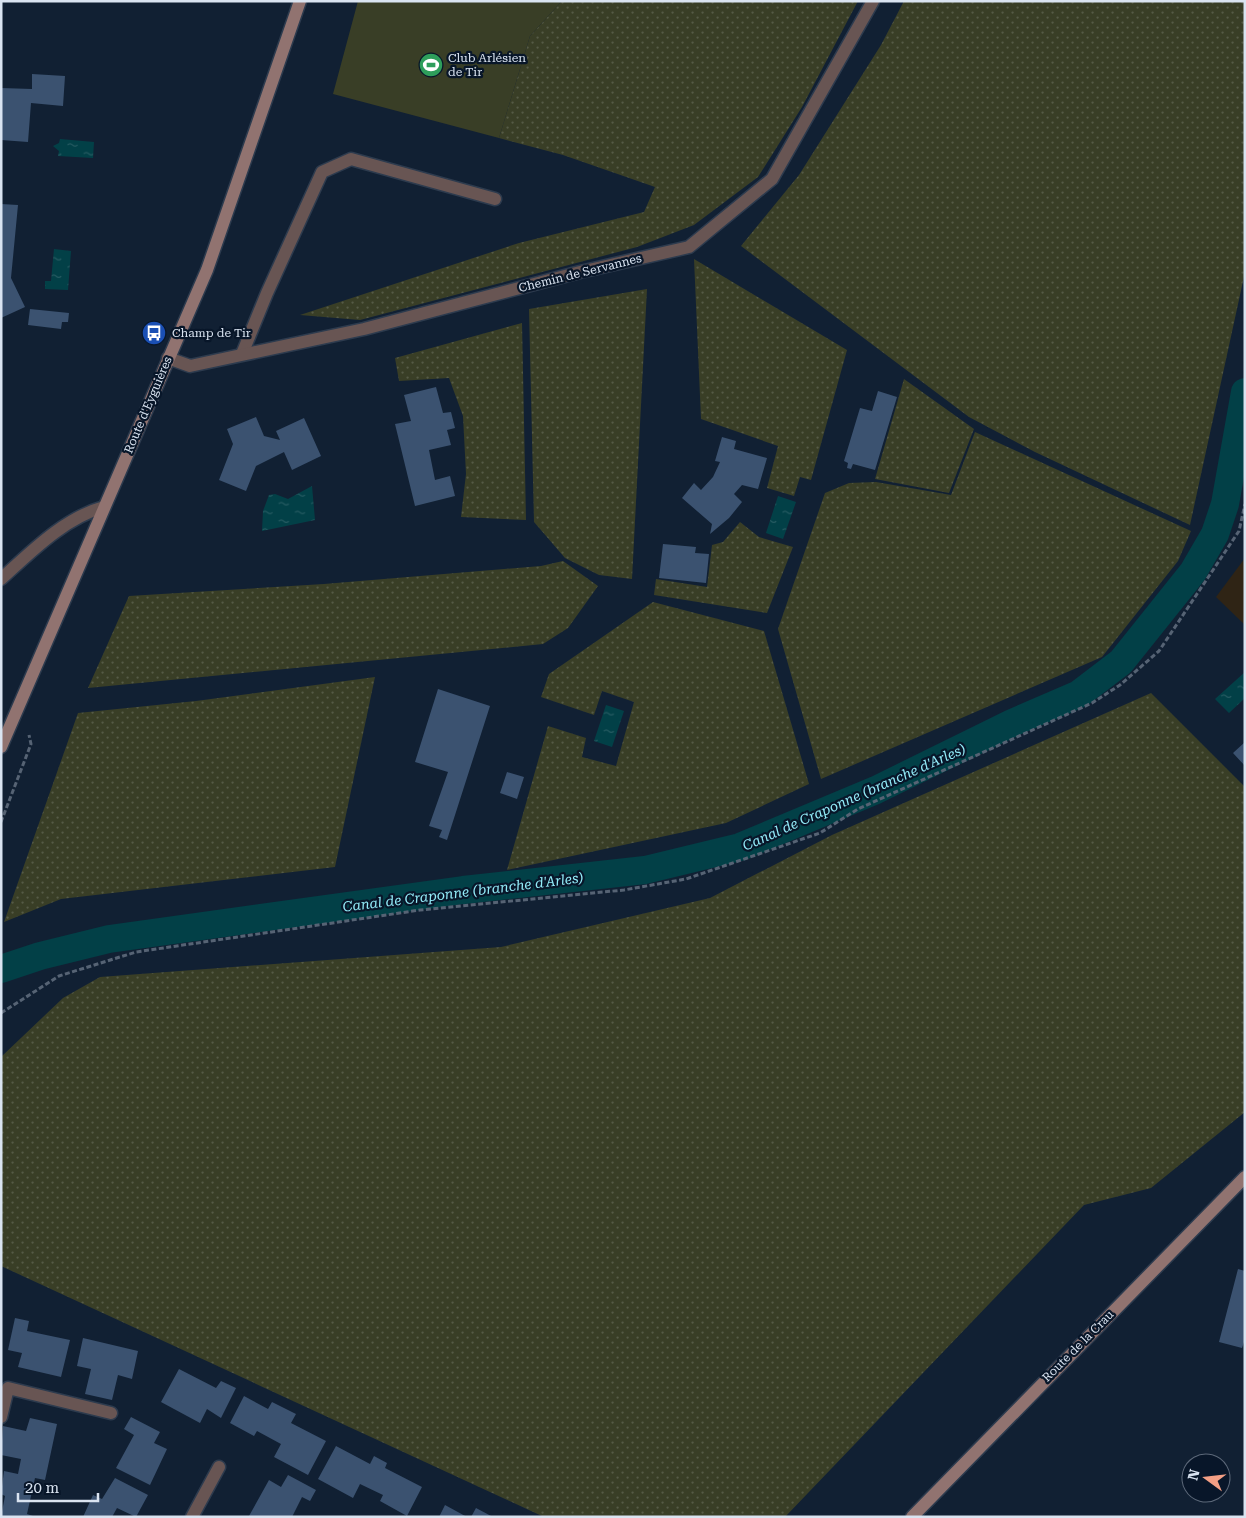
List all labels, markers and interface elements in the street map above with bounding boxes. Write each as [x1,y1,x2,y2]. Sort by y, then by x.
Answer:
place label: Club Arlésien de Tir [448,51,526,79]
sports icon: Club Arlésien de Tir [418,52,444,78]
street label: Chemin de Servannes [517,251,643,295]
bus stop icon: Champ de Tir [141,320,167,346]
place label: Champ de Tir [172,326,251,340]
street label: Route d'Eyguières [121,354,175,456]
water label: Canal de Craponne (branche d'Arles) [740,740,968,854]
water label: Canal de Craponne (branche d'Arles) [342,869,584,915]
street label: Route de la Crau [1039,1307,1117,1385]
north arrow [1181,1453,1231,1503]
text: N [1184,1467,1203,1482]
scale bar [18,1470,98,1502]
text: 20 m [25,1479,60,1497]

